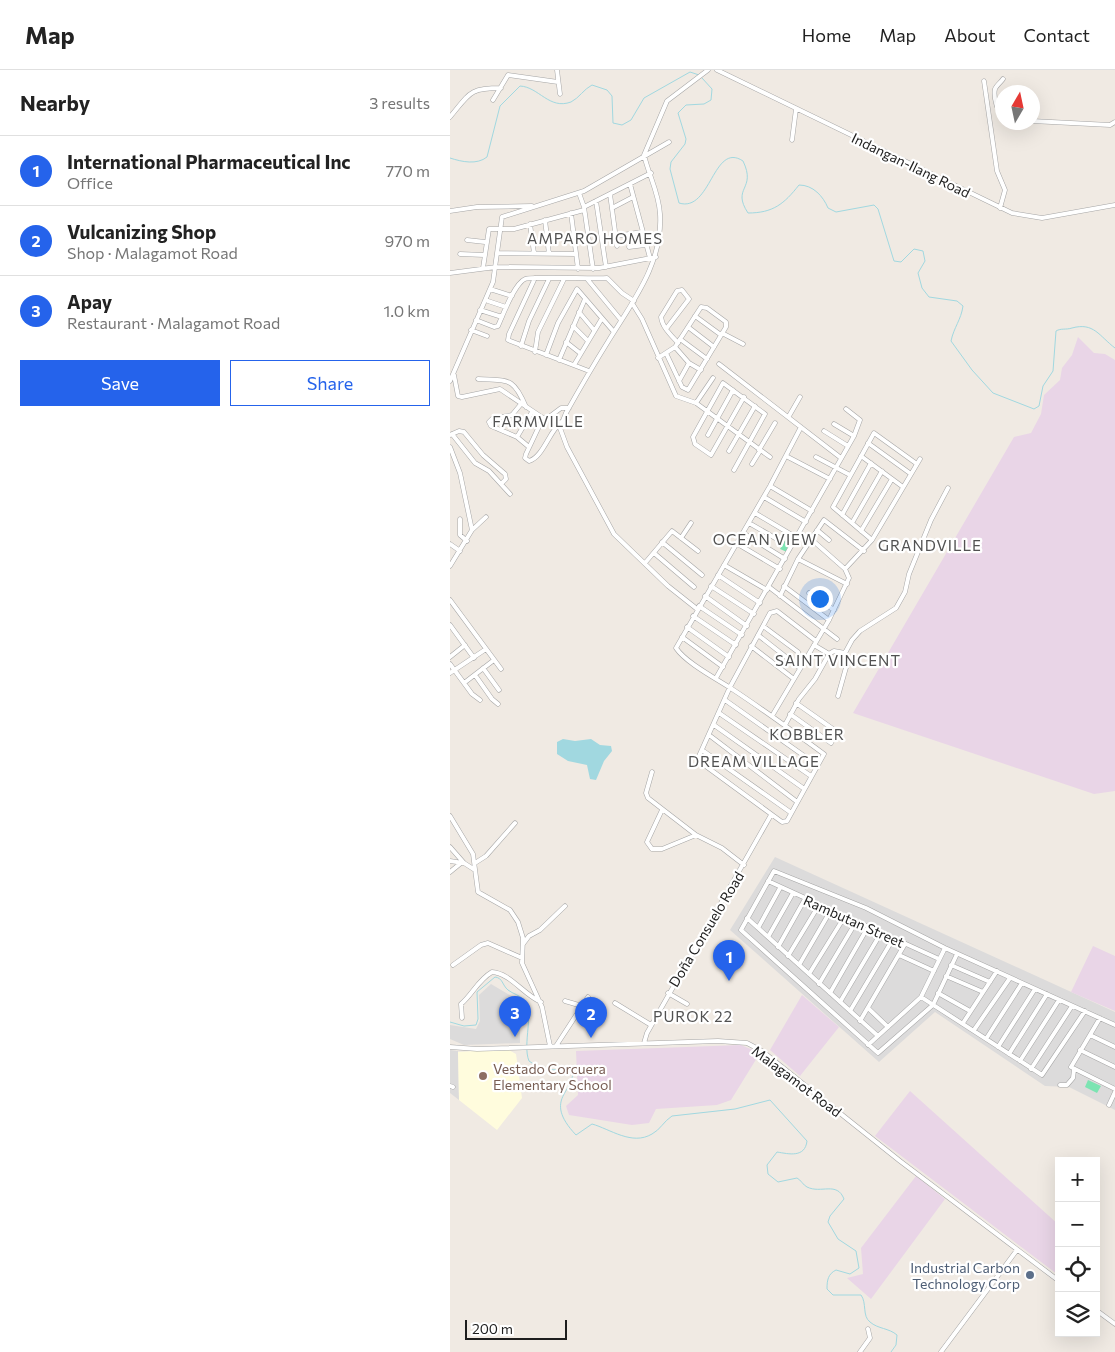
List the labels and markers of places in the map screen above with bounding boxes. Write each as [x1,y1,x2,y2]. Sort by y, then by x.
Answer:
pin: 1 [713,940,745,981]
pin: 3 [499,996,531,1037]
pin: 2 [575,997,607,1038]
place label: Vestado Corcuera Elementary School [493,1060,612,1093]
marker: Vestado Corcuera Elementary School [477,1070,489,1082]
place label: Industrial Carbon Technology Corp [910,1259,1020,1292]
marker: Industrial Carbon Technology Corp [1024,1269,1036,1281]

